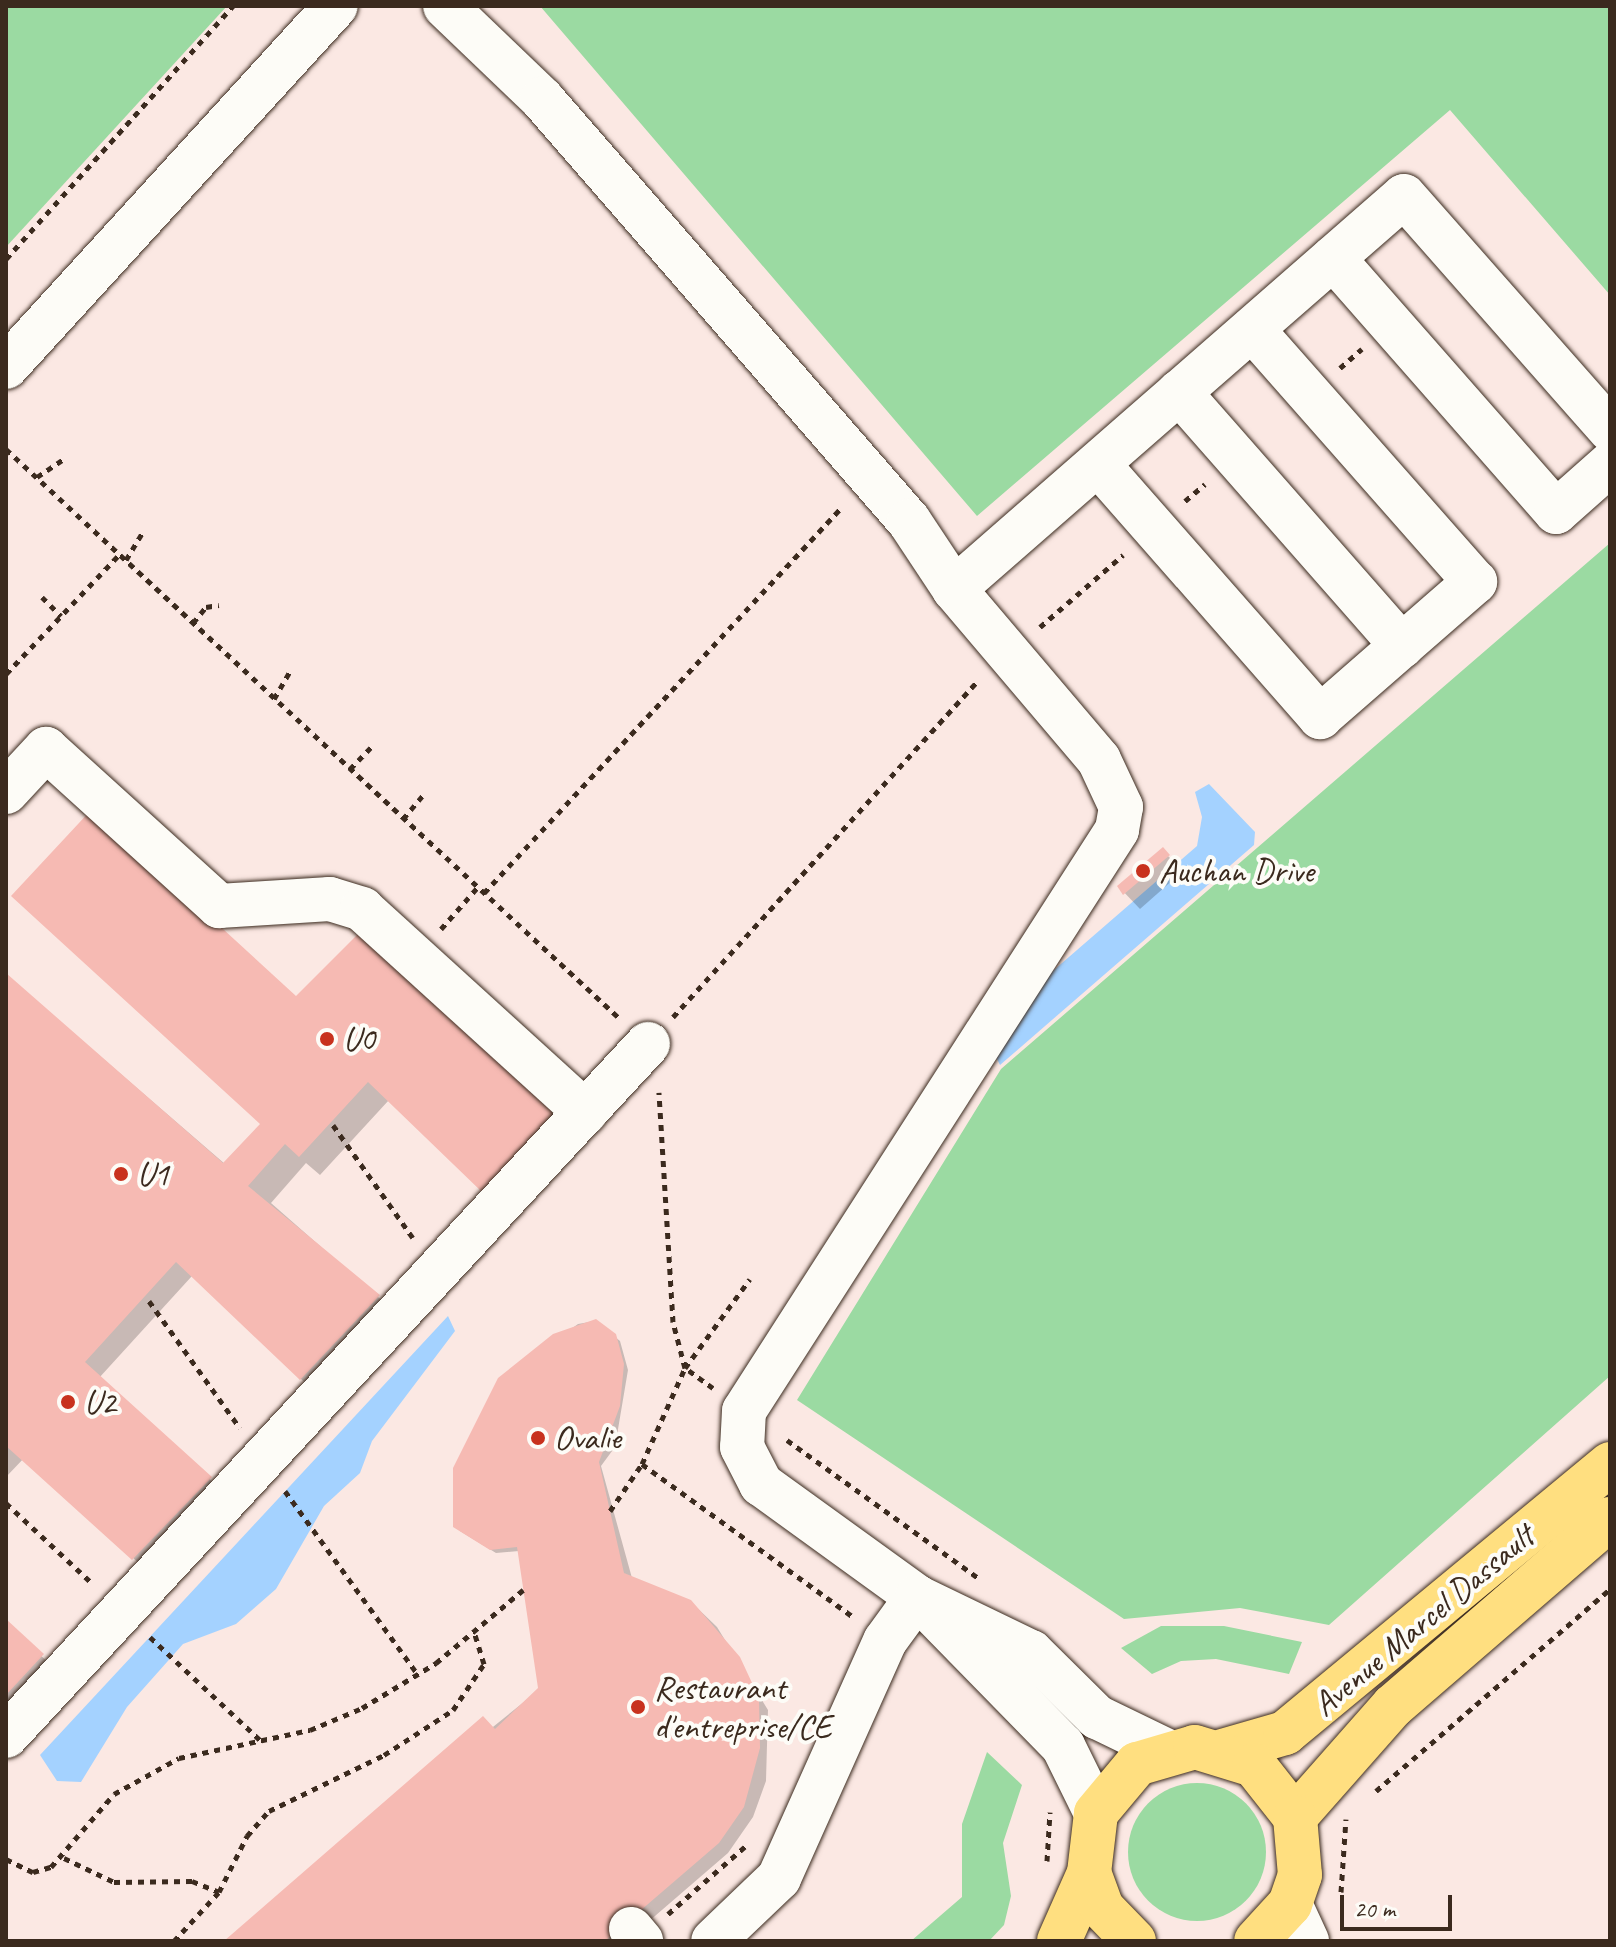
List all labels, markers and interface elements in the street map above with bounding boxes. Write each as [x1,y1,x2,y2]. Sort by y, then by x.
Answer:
place label: Auchan Drive [1159,851,1314,891]
marker: Auchan Drive [1134,862,1152,880]
place label: U0 [343,1019,375,1059]
marker: U0 [318,1030,336,1048]
place label: U1 [137,1154,169,1194]
marker: U1 [112,1165,130,1183]
place label: U2 [84,1382,116,1422]
marker: U2 [59,1393,77,1411]
place label: Ovalie [554,1418,621,1458]
marker: Ovalie [529,1429,547,1447]
street label: Avenue Marcel Dassault [1304,1516,1542,1724]
place label: Restaurant d'entreprise/CE [654,1667,831,1746]
marker: Restaurant d'entreprise/CE [629,1698,647,1716]
scale bar [1344,1879,1456,1929]
text: 20 m [1354,1894,1395,1924]

